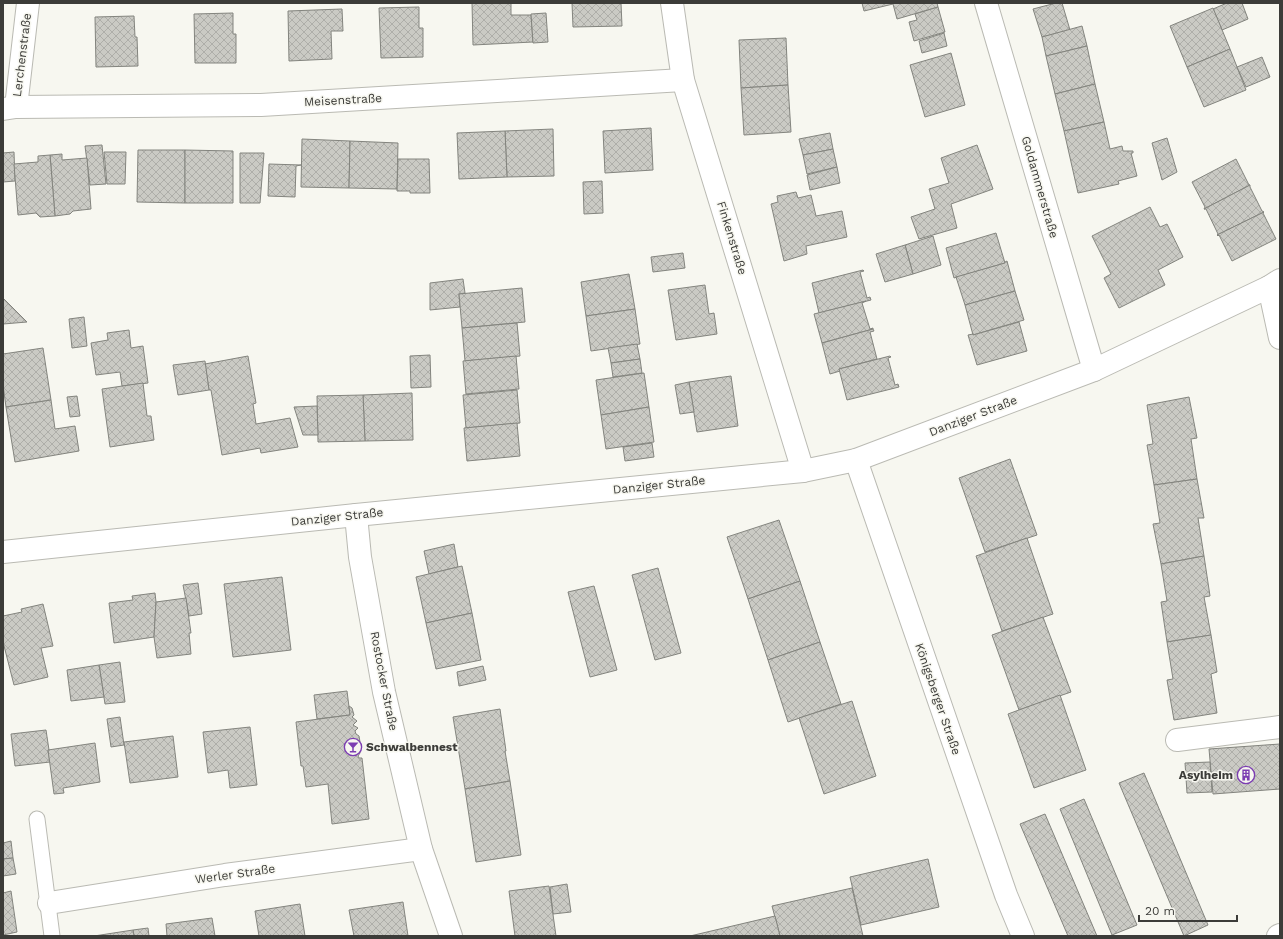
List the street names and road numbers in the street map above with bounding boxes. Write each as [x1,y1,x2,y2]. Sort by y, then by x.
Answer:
street label: Lerchenstraße [10,12,34,98]
street label: Meisenstraße [304,91,382,109]
street label: Goldammerstraße [1019,134,1061,240]
street label: Finkenstraße [714,200,750,276]
street label: Danziger Straße [927,393,1019,439]
street label: Danziger Straße [612,473,706,497]
street label: Danziger Straße [290,505,384,529]
street label: Rostocker Straße [367,630,401,732]
street label: Königsberger Straße [912,641,964,757]
street label: Werler Straße [194,861,276,887]

